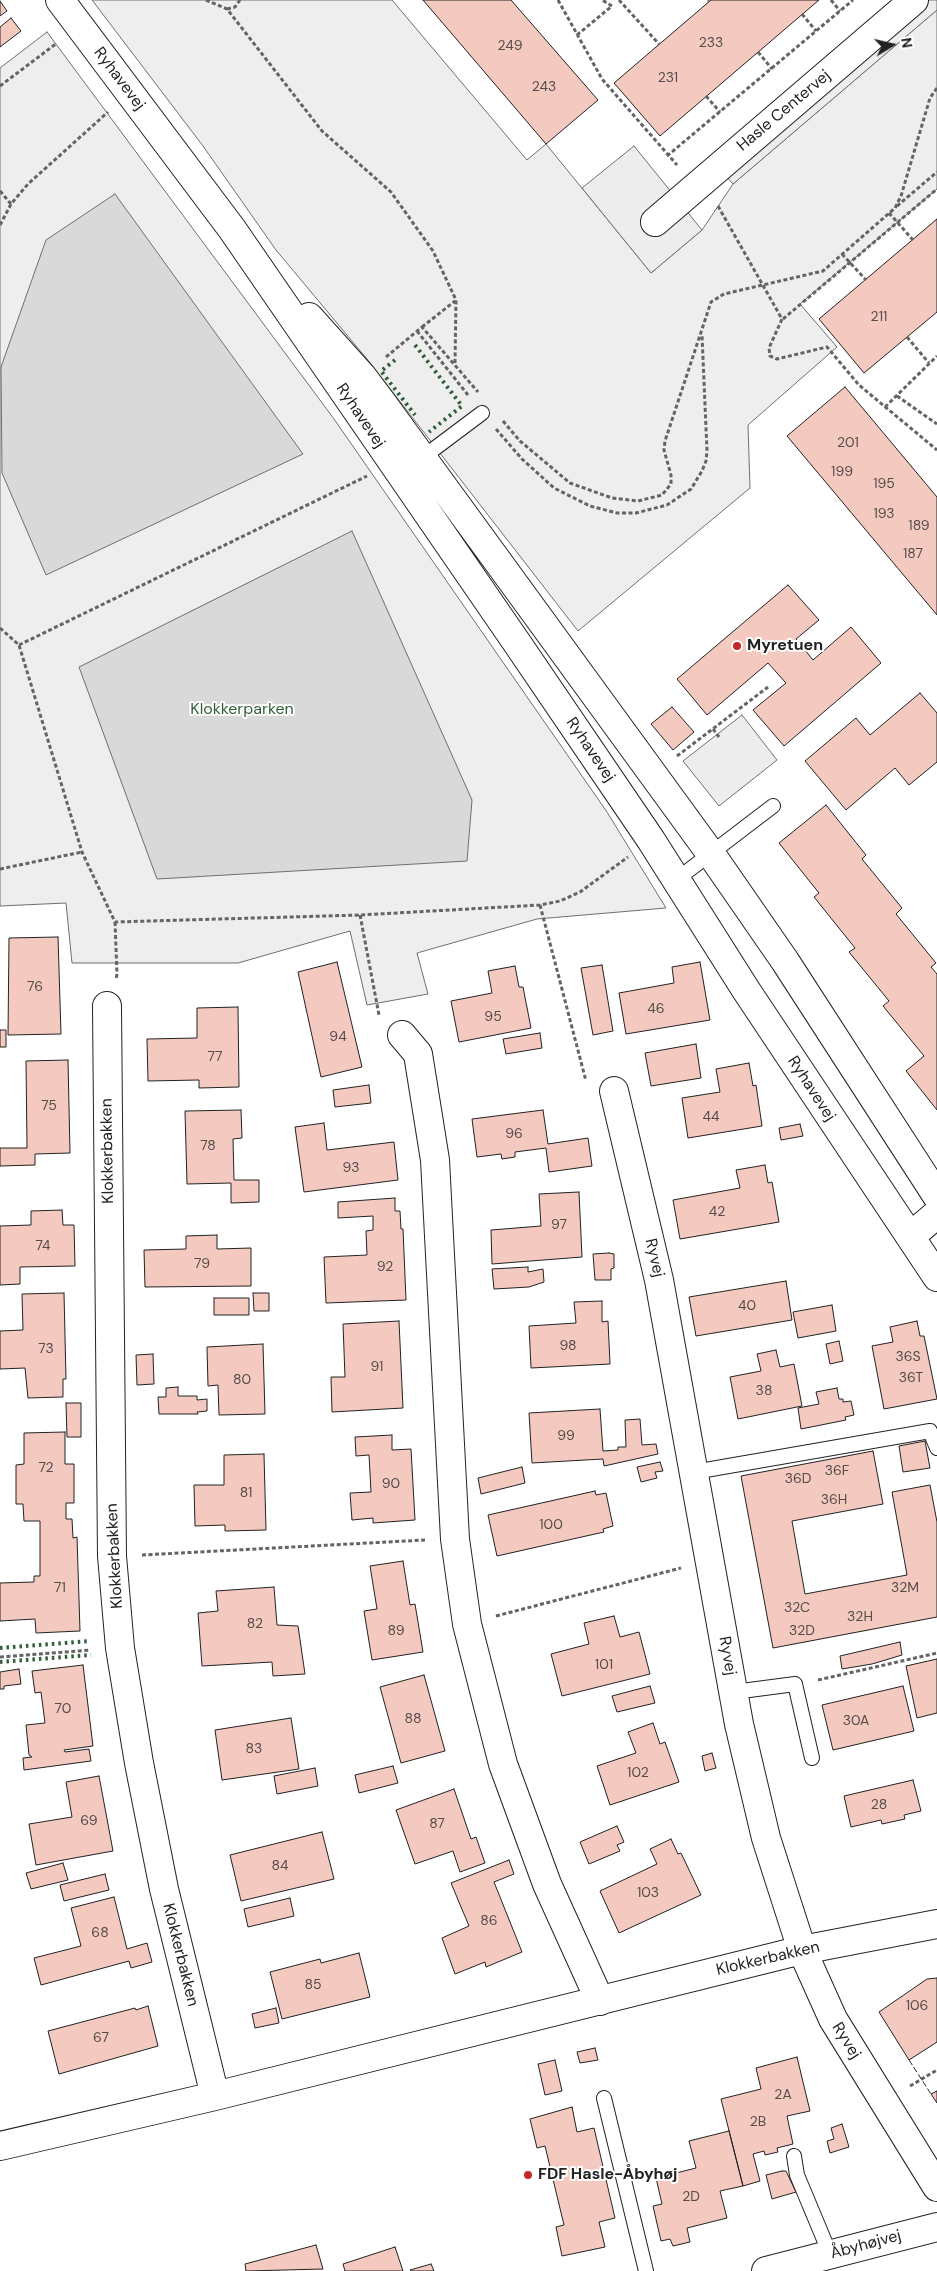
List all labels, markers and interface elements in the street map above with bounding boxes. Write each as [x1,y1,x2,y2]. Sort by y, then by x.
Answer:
north arrow [867,20,917,70]
house number: 233 [699,35,723,51]
text: N [897,36,917,49]
house number: 249 [497,38,523,54]
street label: Ryhavevej [89,44,149,114]
street label: Hasle Centervej [733,66,835,156]
house number: 231 [658,70,678,86]
house number: 243 [532,79,556,95]
house number: 211 [871,309,887,325]
street label: Ryhavevej [331,380,389,452]
house number: 201 [837,435,859,451]
house number: 199 [831,464,853,480]
house number: 195 [873,476,895,492]
house number: 193 [873,506,895,522]
house number: 189 [908,518,930,534]
house number: 187 [903,546,923,562]
place label: Myretuen [747,636,823,656]
marker: Myretuen [731,640,743,652]
park label: Klokkerparken [190,700,294,720]
street label: Ryhavevej [561,714,619,786]
house number: 76 [27,979,43,995]
house number: 46 [647,1001,665,1017]
house number: 95 [484,1009,502,1025]
house number: 94 [329,1029,347,1045]
house number: 77 [208,1049,222,1065]
street label: Ryhavevej [783,1053,839,1125]
house number: 75 [41,1098,57,1114]
street label: Klokkerbakken [97,1098,119,1204]
house number: 44 [703,1109,719,1125]
house number: 96 [505,1126,523,1142]
house number: 78 [200,1138,216,1154]
house number: 93 [343,1160,359,1176]
house number: 42 [709,1204,725,1220]
house number: 97 [551,1217,567,1233]
street label: Ryvej [640,1237,668,1279]
house number: 74 [35,1238,51,1254]
house number: 79 [194,1256,210,1272]
house number: 92 [377,1259,393,1275]
house number: 40 [738,1298,756,1314]
house number: 98 [559,1338,577,1354]
house number: 73 [38,1341,54,1357]
house number: 36S [895,1349,921,1365]
house number: 91 [371,1359,383,1375]
house number: 36T [899,1370,923,1386]
house number: 80 [233,1372,251,1388]
house number: 38 [756,1383,772,1399]
house number: 99 [557,1428,575,1444]
house number: 72 [38,1460,54,1476]
house number: 36F [825,1463,849,1479]
house number: 36D [785,1471,811,1487]
house number: 90 [382,1476,400,1492]
house number: 81 [240,1485,252,1501]
house number: 36H [821,1492,847,1508]
street label: Klokkerbakken [103,1503,127,1609]
house number: 100 [539,1517,563,1533]
house number: 71 [54,1580,66,1596]
house number: 32M [891,1580,919,1596]
house number: 32C [784,1600,810,1616]
house number: 32H [847,1609,873,1625]
house number: 82 [247,1616,263,1632]
house number: 89 [388,1623,404,1639]
house number: 32D [789,1623,815,1639]
street label: Ryvej [714,1635,740,1677]
house number: 101 [595,1657,613,1673]
house number: 70 [55,1701,71,1717]
house number: 88 [404,1711,422,1727]
house number: 30A [843,1713,869,1729]
house number: 83 [246,1741,262,1757]
house number: 102 [627,1765,649,1781]
house number: 28 [871,1797,887,1813]
house number: 69 [80,1813,98,1829]
house number: 87 [429,1816,445,1832]
house number: 84 [271,1858,289,1874]
house number: 103 [637,1885,659,1901]
street label: Klokkerbakken [158,1901,202,2009]
house number: 86 [480,1913,498,1929]
house number: 68 [91,1925,109,1941]
street label: Klokkerbakken [714,1938,822,1980]
house number: 85 [304,1977,322,1993]
house number: 106 [906,1998,928,2014]
street label: Ryvej [827,2019,865,2063]
house number: 67 [93,2030,109,2046]
house number: 2A [774,2087,792,2103]
house number: 2B [750,2114,766,2130]
place label: FDF Hasle-Åbyhøj [538,2165,677,2185]
marker: FDF Hasle-Åbyhøj [522,2169,534,2181]
house number: 2D [682,2189,700,2205]
street label: Åbyhøjvej [828,2226,904,2264]

